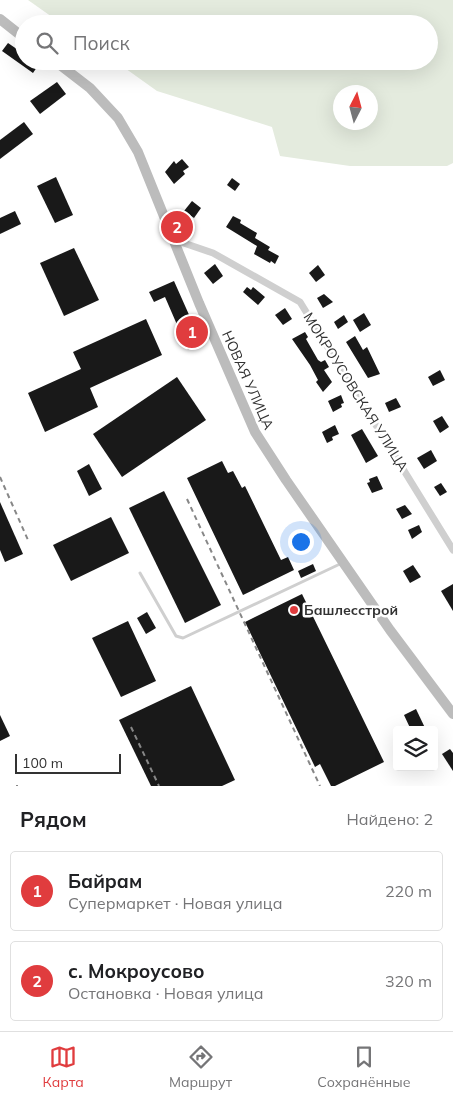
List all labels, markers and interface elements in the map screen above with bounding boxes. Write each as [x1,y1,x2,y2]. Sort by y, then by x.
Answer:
search box [15,15,438,70]
icon: search [33,29,61,57]
text: Поиск [73,31,130,55]
north arrow [333,85,378,130]
pin: 2 [161,208,193,246]
street label: МОКРОУСОВСКАЯ УЛИЦА [300,309,413,475]
pin: 1 [176,313,208,351]
street label: НОВАЯ УЛИЦА [218,328,278,433]
your location [288,529,314,555]
place label: Башлесстрой [304,601,398,619]
marker: Башлесстрой [288,604,300,616]
map controls [393,726,438,771]
button: layers [393,726,438,771]
scale bar [15,751,121,774]
text: 100 m [22,754,63,772]
text: Рядом [20,806,87,832]
text: Найдено: 2 [347,809,433,829]
text: Байрам [68,869,142,893]
text: 1 [32,881,42,901]
text: 220 m [385,881,432,901]
text: Супермаркет · Новая улица [68,893,282,913]
text: с. Мокроусово [68,959,205,983]
text: 2 [32,971,42,991]
text: 320 m [385,971,432,991]
text: Остановка · Новая улица [68,983,264,1003]
tab: Карта [43,1043,84,1091]
tab: Маршрут [169,1043,232,1091]
tab: Сохранённые [317,1043,410,1091]

